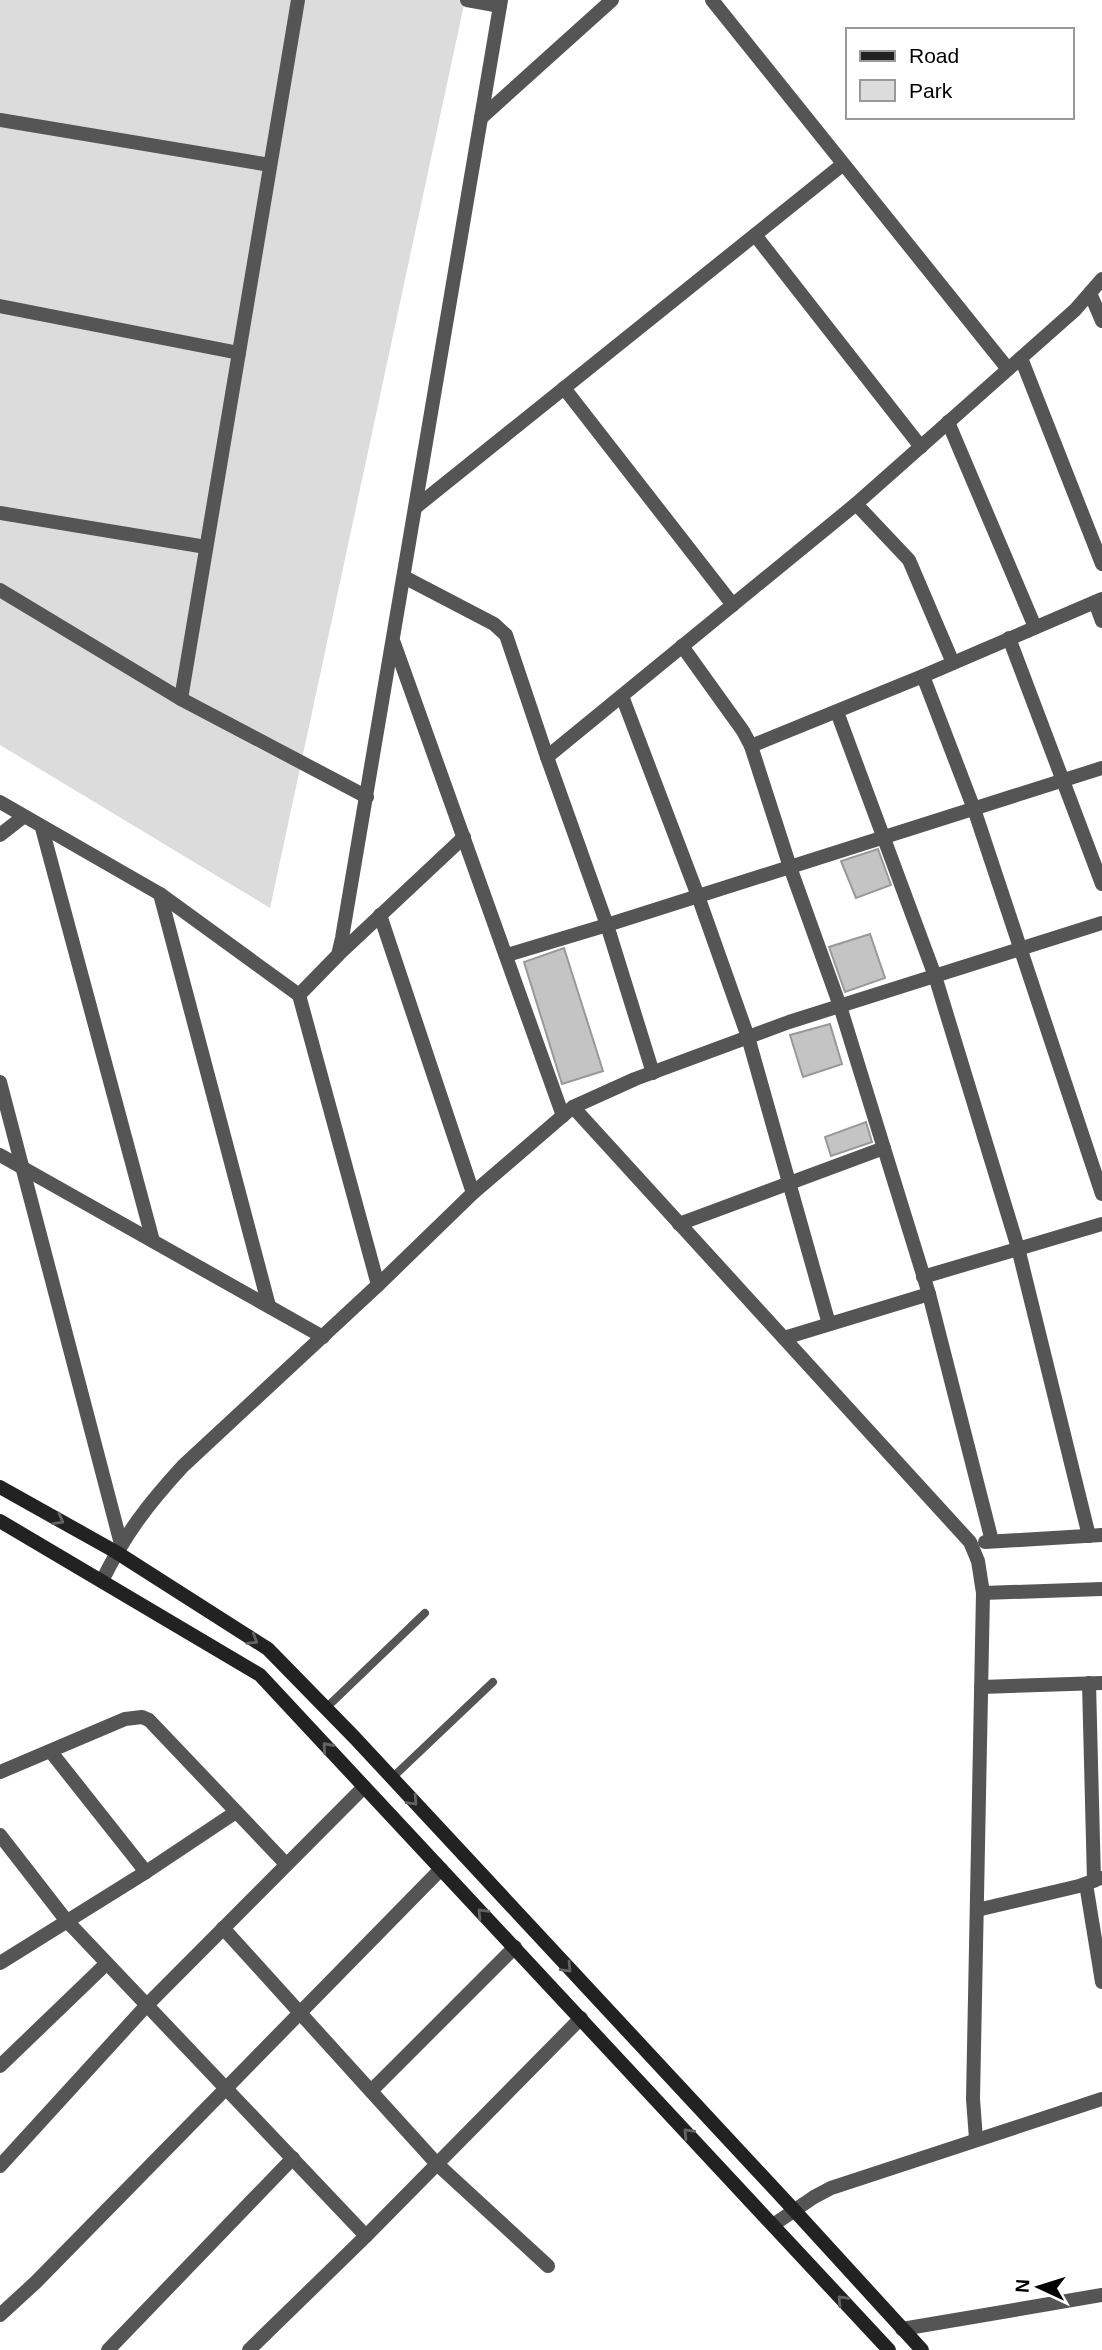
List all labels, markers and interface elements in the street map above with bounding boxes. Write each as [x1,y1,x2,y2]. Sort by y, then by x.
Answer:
legend [846,28,1074,119]
text: Road [909,44,959,67]
text: Park [909,79,953,102]
one-way arrow [52,1512,65,1525]
one-way arrow [245,1631,258,1644]
one-way arrow [323,1742,335,1755]
one-way arrow [405,1793,417,1806]
one-way arrow [478,1908,491,1921]
one-way arrow [559,1960,572,1973]
one-way arrow [683,2128,696,2141]
north arrow [1004,2252,1074,2322]
text: N [1012,2278,1033,2293]
one-way arrow [838,2295,851,2308]

